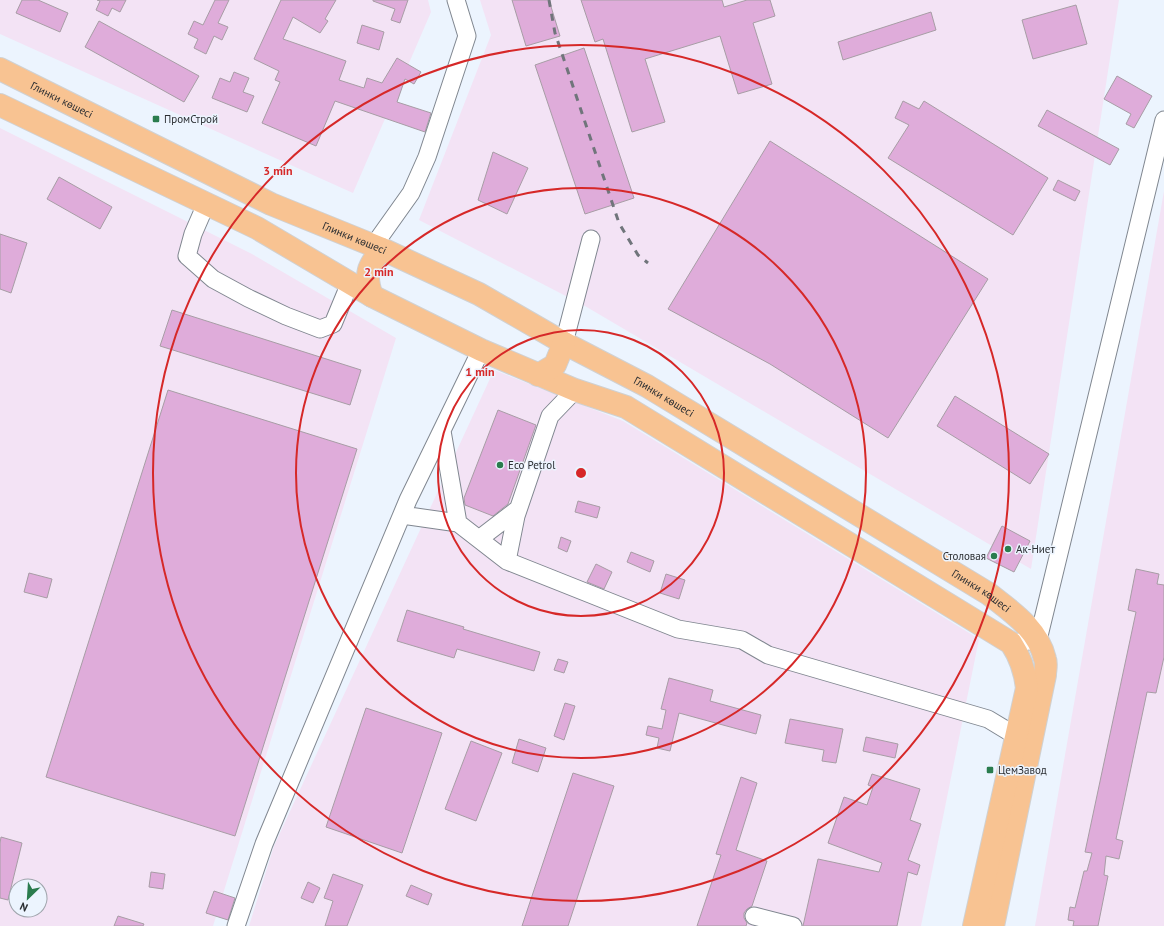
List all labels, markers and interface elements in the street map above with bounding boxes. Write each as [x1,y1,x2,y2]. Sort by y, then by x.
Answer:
street label: Глинки көшесі [28,78,95,121]
place label: ПромСтрой [164,112,218,126]
marker: ПромСтрой [151,114,161,124]
text: 3 min [263,163,293,178]
street label: Глинки көшесі [320,219,389,257]
text: 2 min [364,264,394,279]
text: 1 min [465,364,495,379]
street label: Глинки көшесі [631,373,697,420]
place label: Eco Petrol [508,458,556,472]
marker: Eco Petrol [495,460,505,470]
centre of rings [574,466,588,480]
place label: Ак-Ниет [1016,542,1055,556]
marker: Ак-Ниет [1003,544,1013,554]
place label: Столовая [943,549,986,563]
marker: Столовая [989,551,999,561]
street label: Глинки көшесі [949,566,1014,615]
place label: ЦемЗавод [998,763,1047,777]
marker: ЦемЗавод [985,765,995,775]
north arrow [8,878,48,918]
text: N [18,899,30,915]

